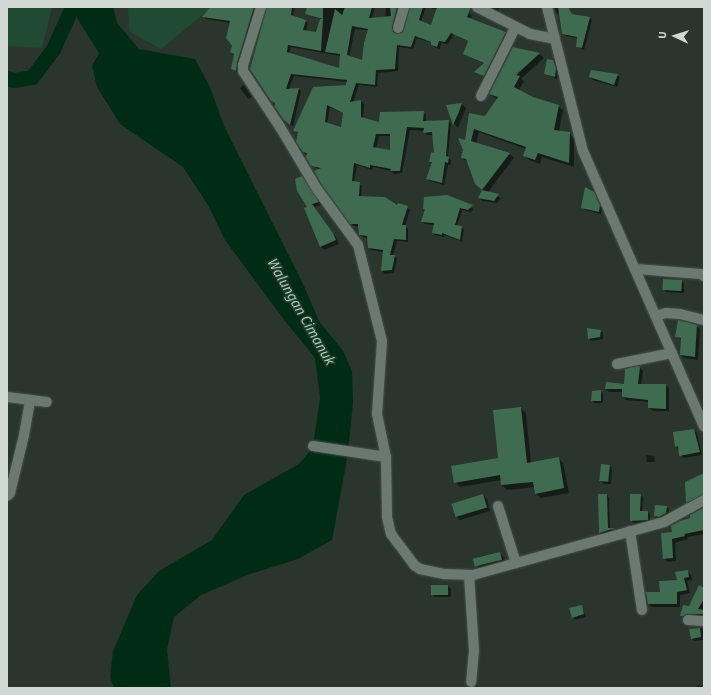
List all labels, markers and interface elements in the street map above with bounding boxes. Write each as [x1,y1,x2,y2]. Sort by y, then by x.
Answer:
north arrow [655,16,695,56]
text: U [655,31,670,39]
water label: Walungan Cimanuk [263,255,339,369]

